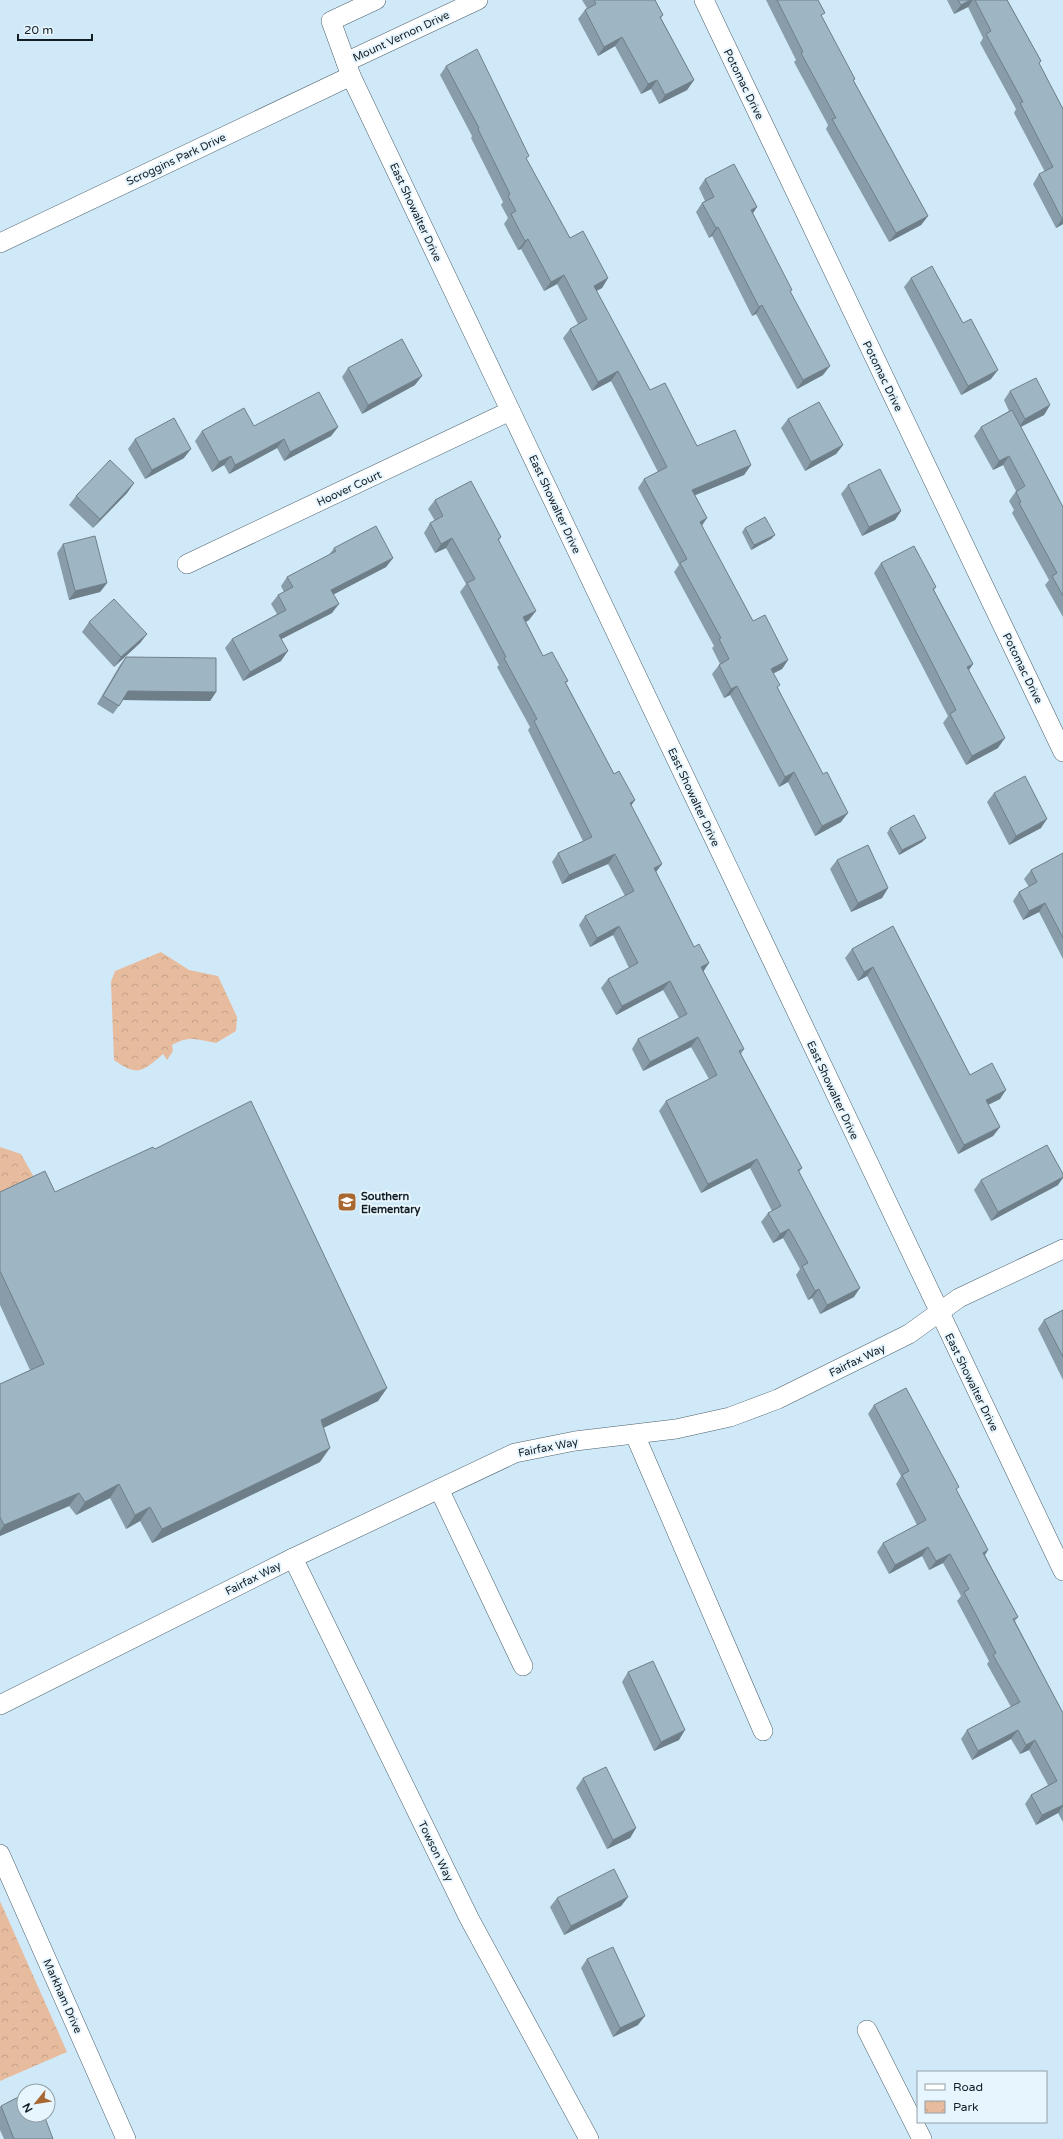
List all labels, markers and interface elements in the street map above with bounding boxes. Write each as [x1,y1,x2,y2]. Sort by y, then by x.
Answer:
street label: Mount Vernon Drive [351,8,452,65]
scale bar [18,16,92,42]
text: 20 m [24,23,53,37]
street label: Potomac Drive [721,47,766,122]
street label: Scroggins Park Drive [124,131,228,188]
street label: East Showalter Drive [387,161,444,264]
street label: Potomac Drive [860,339,905,414]
street label: East Showalter Drive [526,453,583,556]
street label: Hoover Court [315,468,384,509]
street label: Potomac Drive [1000,631,1045,706]
street label: East Showalter Drive [665,746,722,849]
street label: East Showalter Drive [804,1039,861,1142]
place label: Southern Elementary [361,1190,420,1217]
school or university icon: Southern Elementary [336,1191,358,1213]
street label: East Showalter Drive [942,1331,1001,1433]
street label: Fairfax Way [827,1341,887,1380]
street label: Fairfax Way [517,1435,579,1460]
street label: Fairfax Way [223,1559,283,1598]
street label: Towson Way [415,1819,456,1884]
street label: Markham Drive [40,1957,85,2035]
legend [917,2071,1047,2123]
text: Road [953,2080,983,2094]
north arrow [16,2083,56,2123]
text: Park [953,2100,979,2114]
text: N [20,2101,36,2115]

